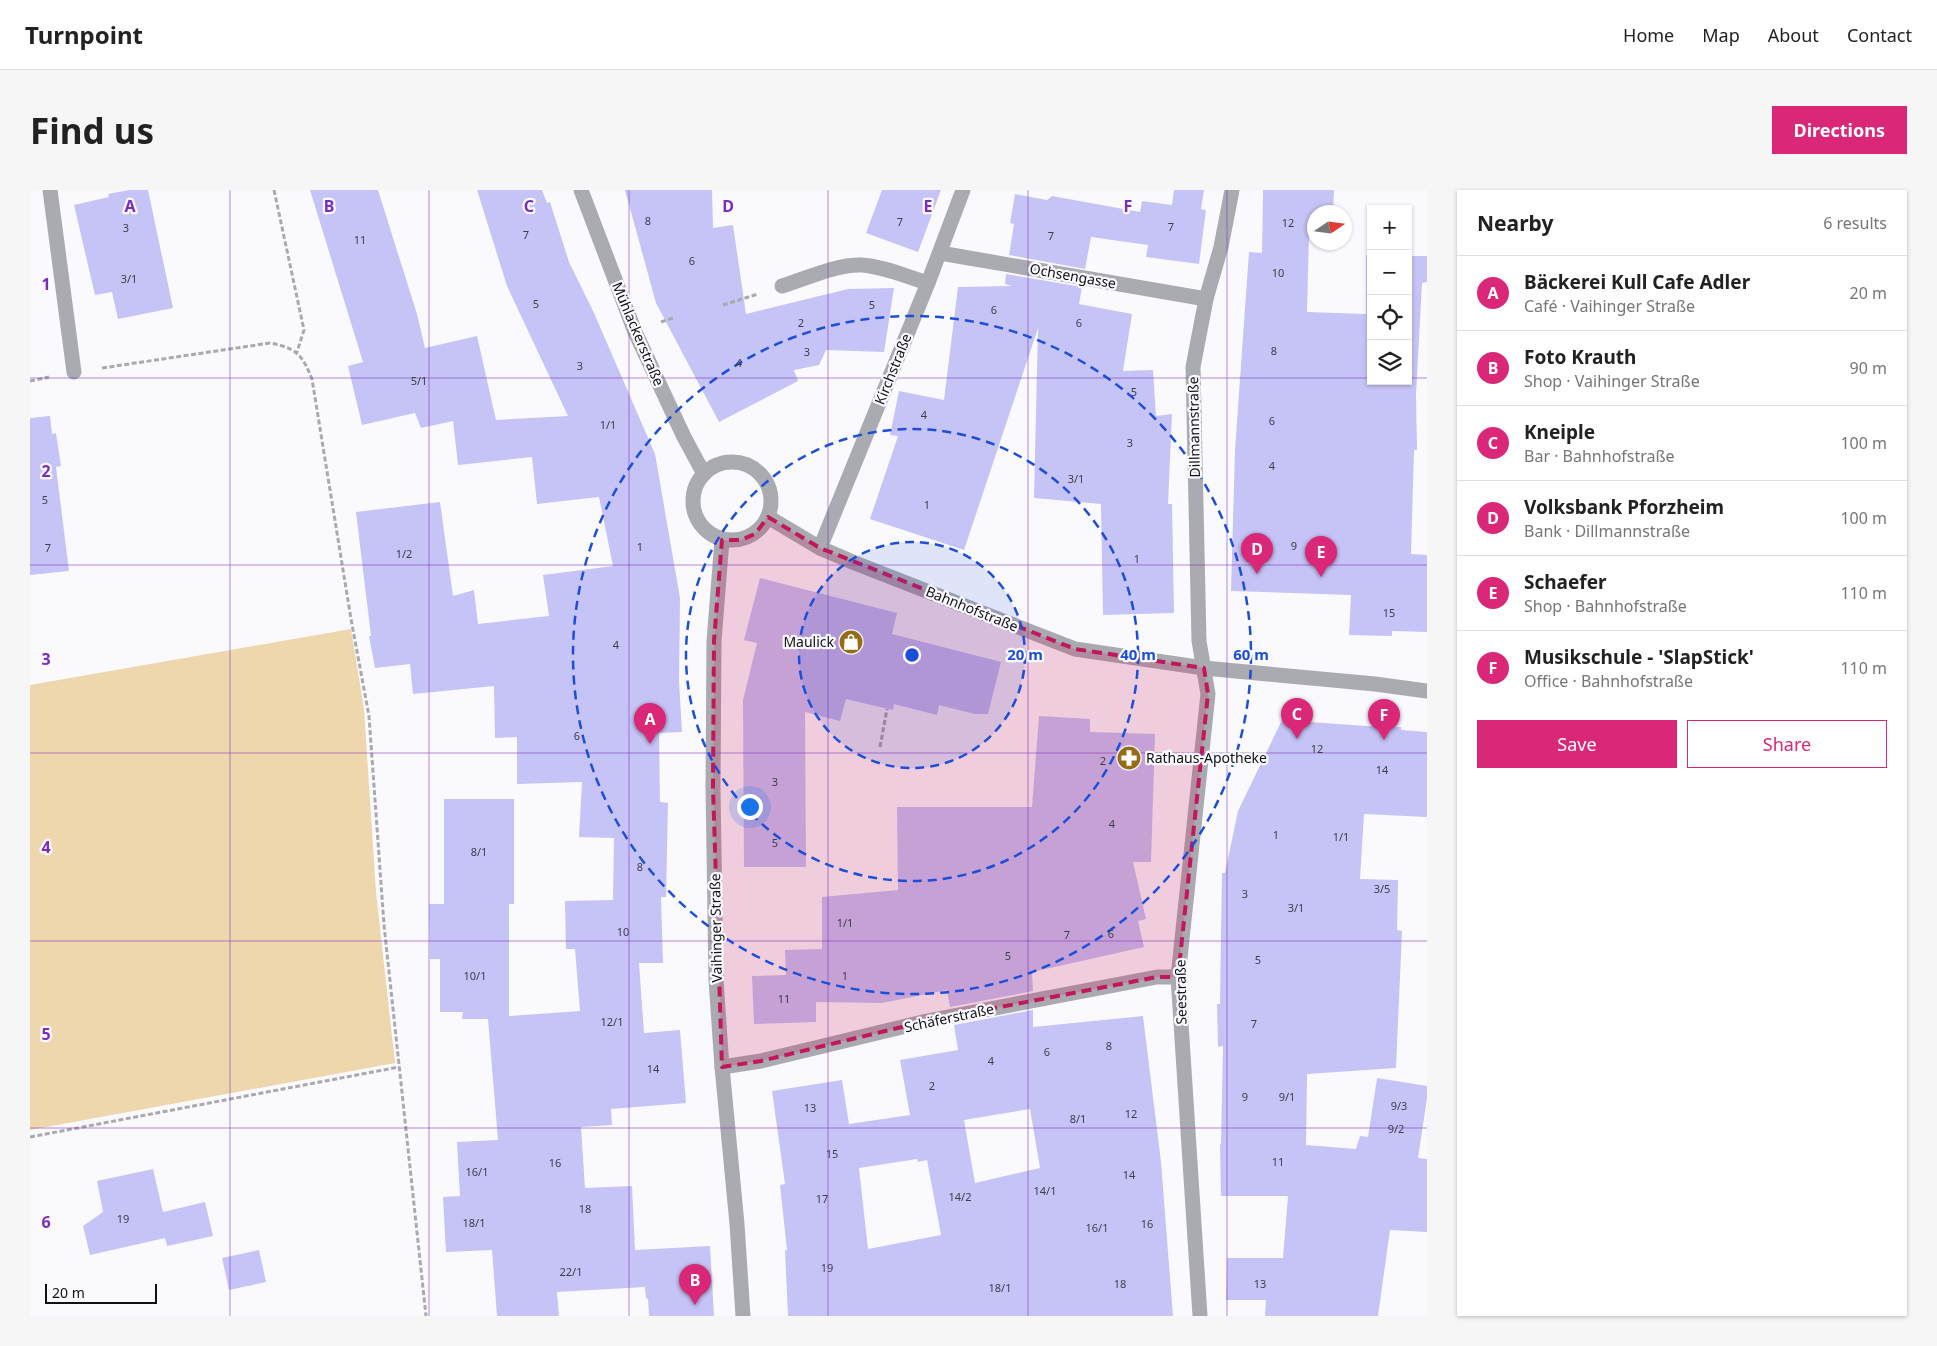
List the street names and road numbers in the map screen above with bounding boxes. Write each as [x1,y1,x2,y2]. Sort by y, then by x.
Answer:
street label: Ochsengasse [1028,259,1118,292]
street label: Mühlackerstraße [608,279,669,389]
street label: Kirchstraße [870,330,915,407]
street label: Dillmannstraße [1183,376,1204,478]
street label: Bahnhofstraße [923,581,1021,636]
street label: Vaihinger Straße [705,873,726,983]
street label: Seestraße [1170,959,1191,1025]
street label: Schäferstraße [902,999,996,1036]

